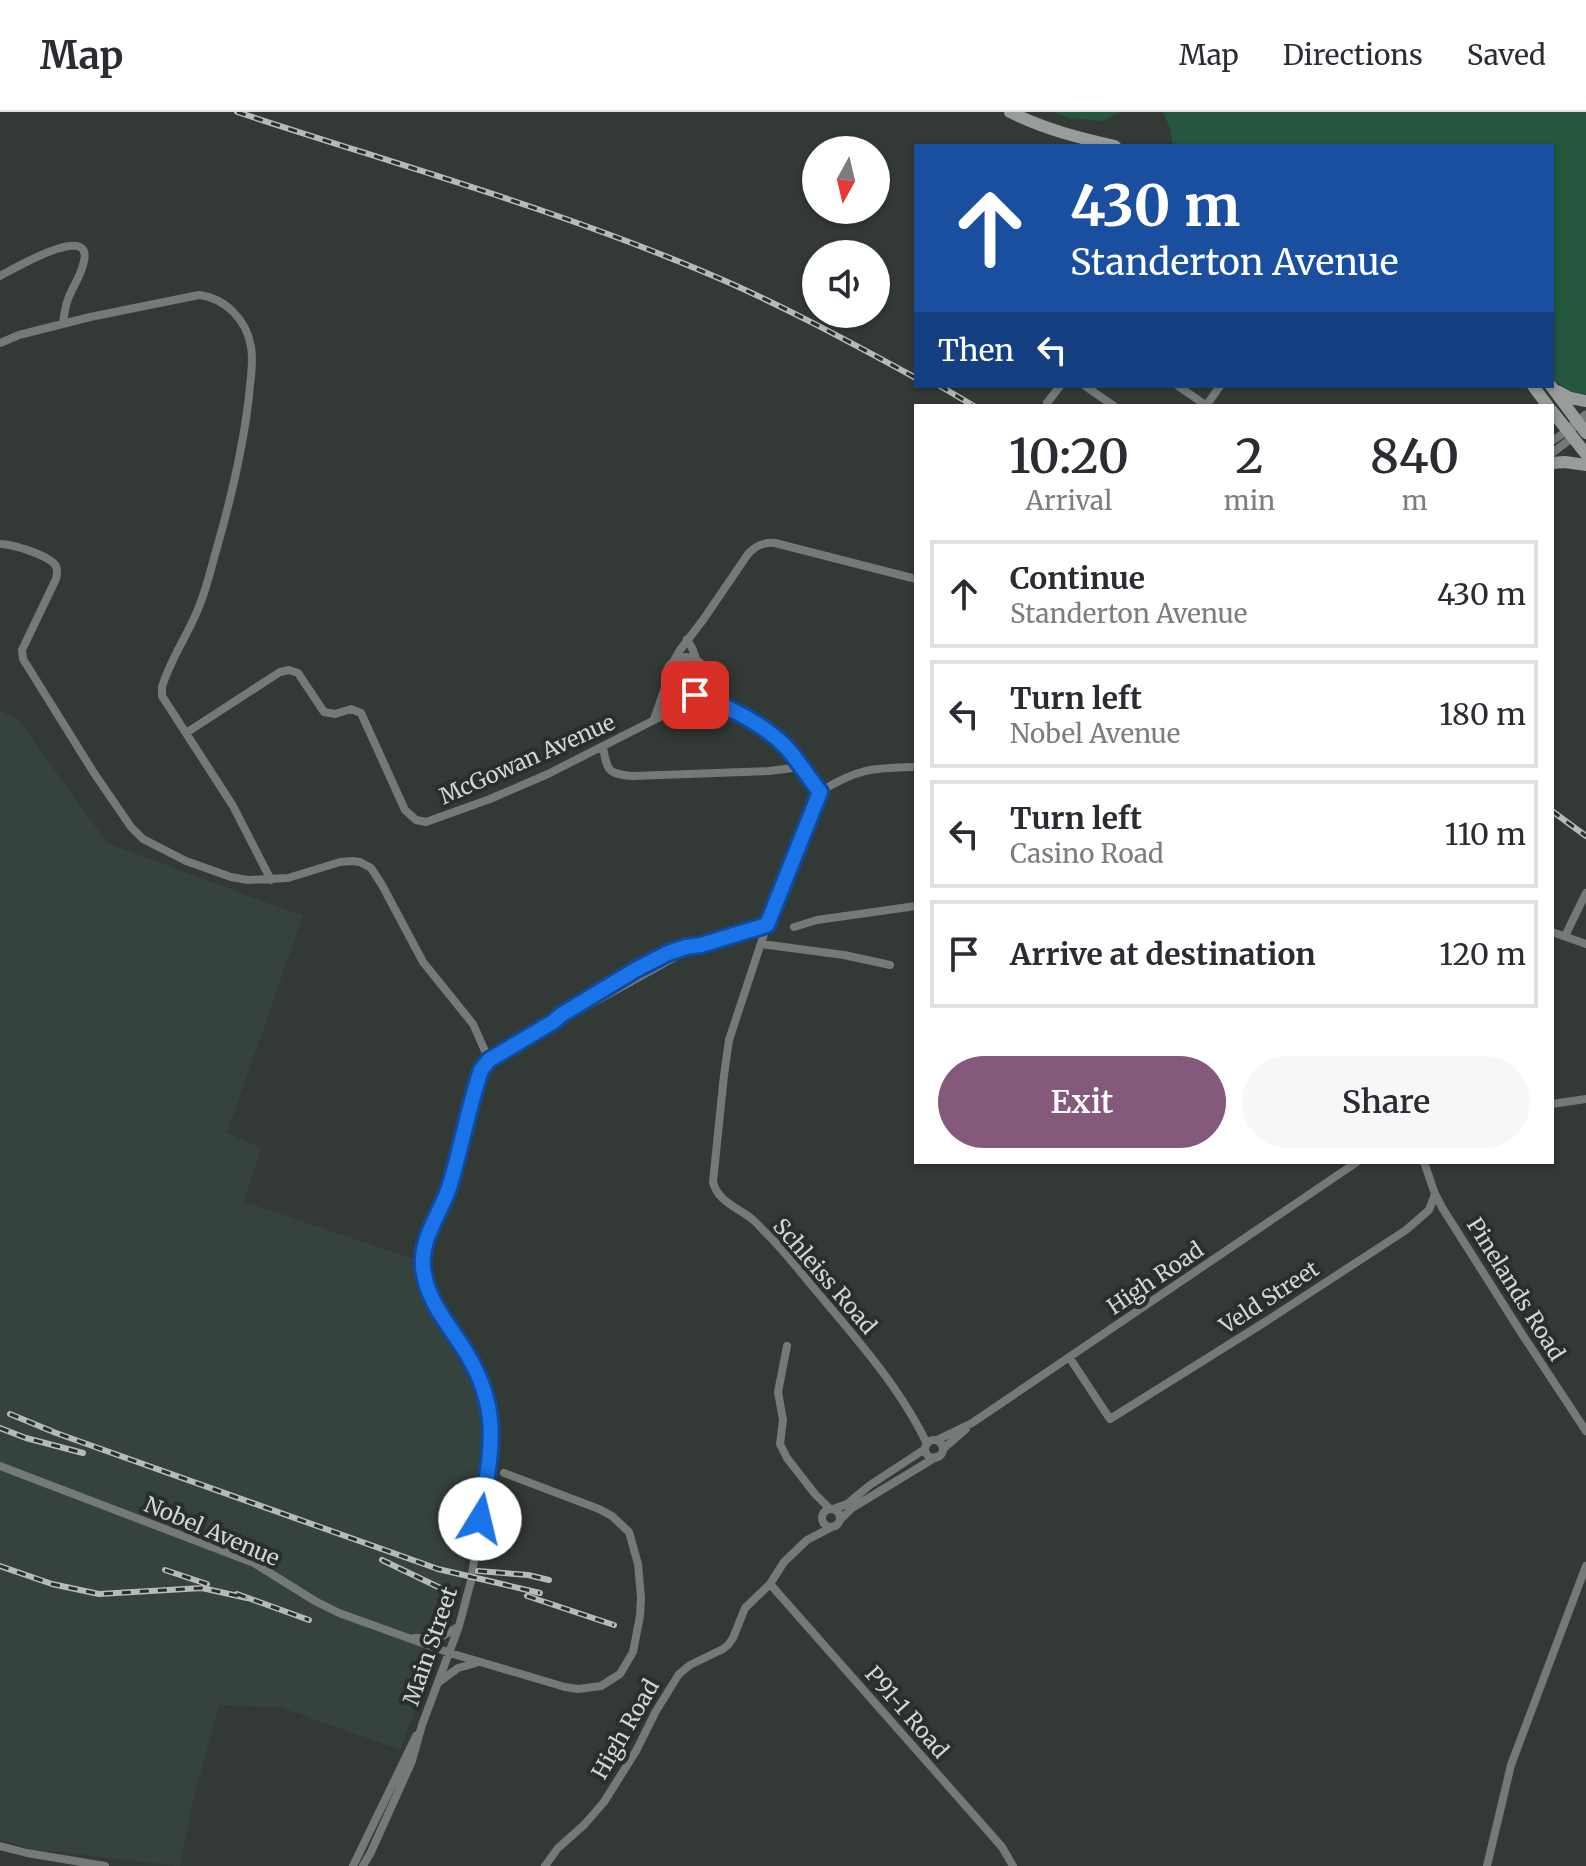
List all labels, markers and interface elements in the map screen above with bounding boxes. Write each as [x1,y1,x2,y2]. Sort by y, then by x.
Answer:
text: Map [40,32,124,79]
text: Map [1179,37,1239,73]
text: Directions [1283,37,1423,73]
text: Saved [1467,37,1546,73]
north arrow [802,136,890,224]
map controls [802,136,890,328]
text: 430 m [1070,171,1240,241]
icon: ahead [938,176,1042,280]
button: sound [802,240,890,328]
text: Standerton Avenue [1070,240,1399,285]
icon: left [1030,328,1074,372]
text: Then [938,331,1014,369]
text: 10:20 [1009,426,1129,486]
text: 2 [1235,426,1264,486]
text: 840 [1370,426,1459,486]
text: Arrival [1026,484,1112,517]
text: min [1224,484,1275,517]
text: m [1402,484,1428,517]
text: Continue [1010,559,1145,597]
icon: ahead [942,572,986,616]
text: 430 m [1437,575,1526,613]
text: Standerton Avenue [1010,597,1247,630]
pin [661,661,729,729]
icon: arrive [673,673,717,717]
text: Turn left [1010,679,1142,717]
icon: left [942,692,986,736]
text: 180 m [1439,695,1526,733]
street label: McGowan Avenue [435,708,619,810]
text: Nobel Avenue [1010,717,1180,750]
text: Turn left [1010,799,1142,837]
icon: left [942,812,986,856]
text: 110 m [1445,815,1526,853]
text: Casino Road [1010,837,1164,870]
icon: arrive [942,932,986,976]
text: Arrive at destination [1010,935,1316,973]
text: 120 m [1439,935,1526,973]
button: Exit [938,1056,1226,1148]
button: Share [1242,1056,1530,1148]
street label: Schleiss Road [767,1212,883,1340]
street label: Pinelands Road [1461,1212,1571,1366]
street label: High Road [1101,1235,1209,1321]
street label: Veld Street [1213,1254,1324,1340]
position arrow [438,1477,522,1561]
street label: Nobel Avenue [140,1490,284,1572]
street label: Main Street [397,1583,463,1709]
street label: P91-1 Road [859,1660,955,1764]
street label: High Road [585,1674,665,1784]

